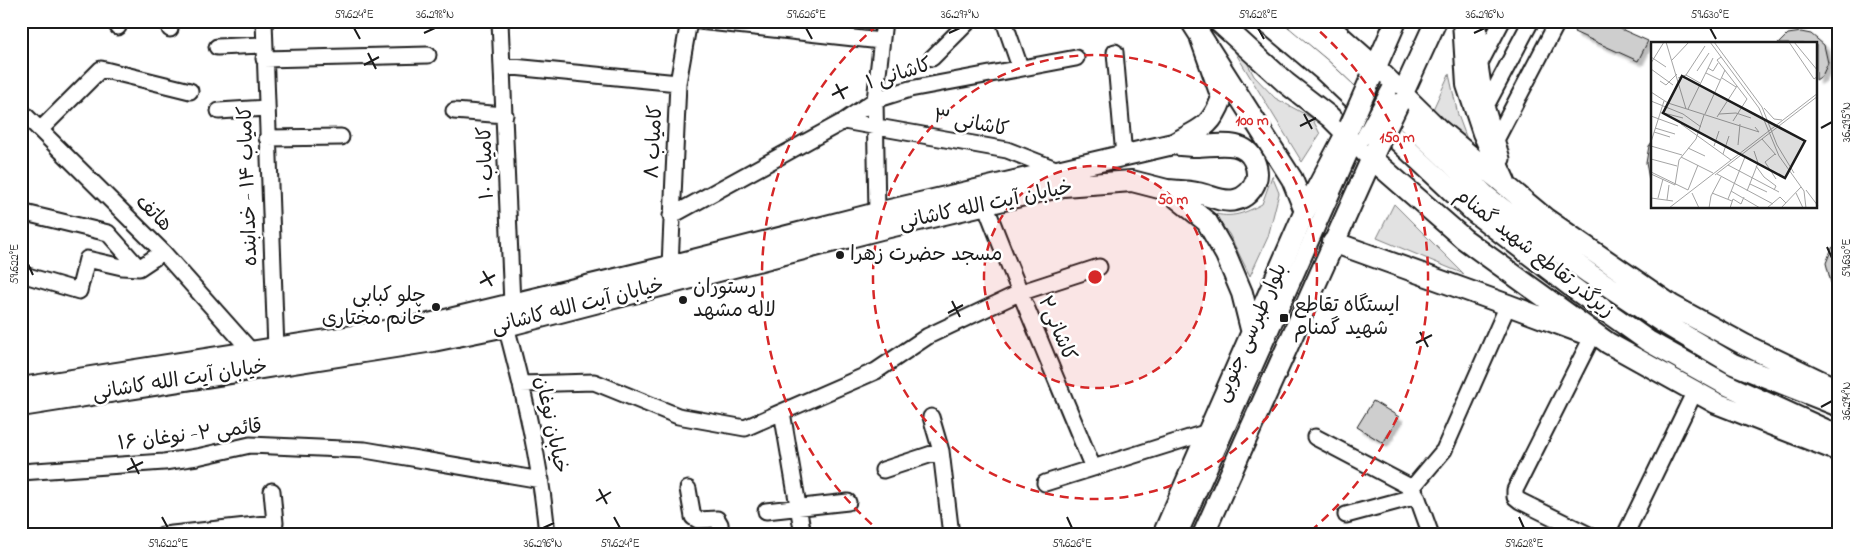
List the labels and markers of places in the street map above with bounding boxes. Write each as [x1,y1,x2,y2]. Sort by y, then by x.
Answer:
place label: مسجد حضرت زهرا [850,241,1002,270]
marker: مسجد حضرت زهرا [834,249,846,261]
centre of rings [1086,268,1104,286]
place label: رستوران لاله مشهد [693,274,776,326]
place label: چلو کبابی خانم مختاری [322,282,426,334]
place label: ایستگاه تقاطع شهید گمنام [1294,292,1400,344]
marker: رستوران لاله مشهد [677,294,689,306]
marker: چلو کبابی خانم مختاری [430,301,442,313]
marker: ایستگاه تقاطع شهید گمنام [1278,312,1290,324]

